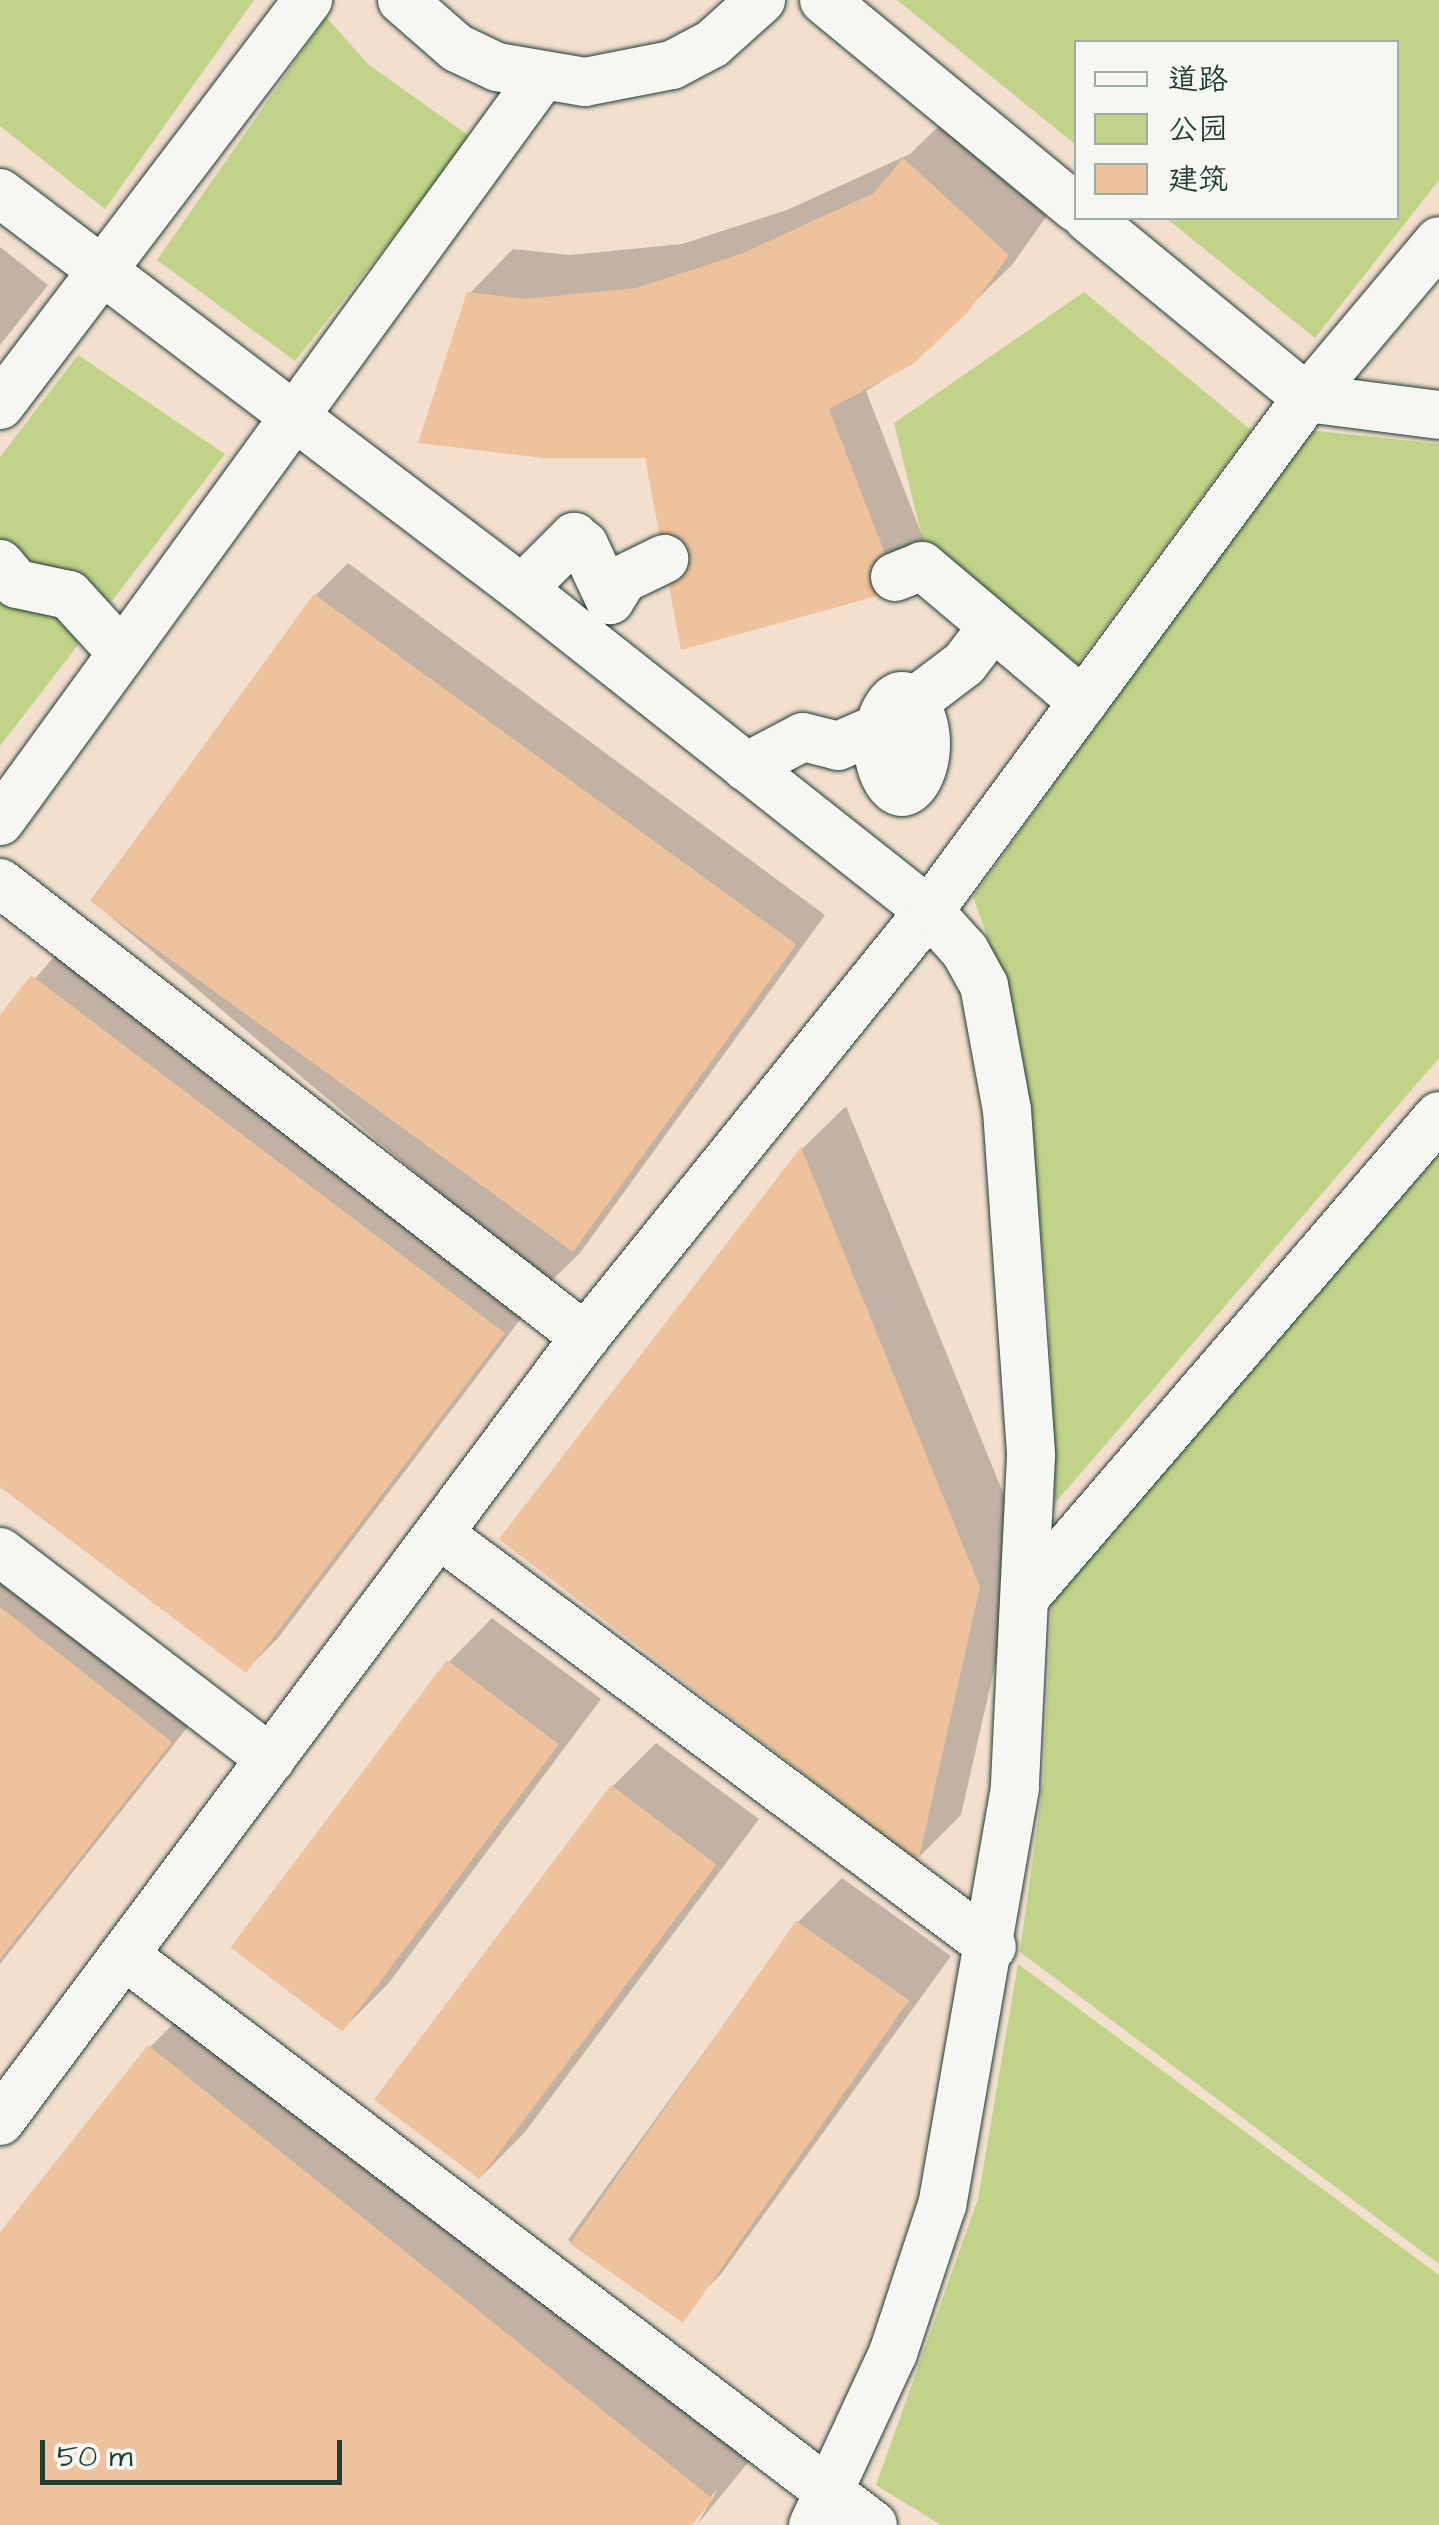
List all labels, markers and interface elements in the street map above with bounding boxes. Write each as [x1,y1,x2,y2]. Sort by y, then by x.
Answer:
legend [1074,40,1399,220]
text: 道路 [1168,59,1228,101]
text: 公园 [1168,109,1228,151]
text: 建筑 [1168,159,1228,201]
scale bar [45,2420,348,2482]
text: 50 m [57,2436,133,2478]

